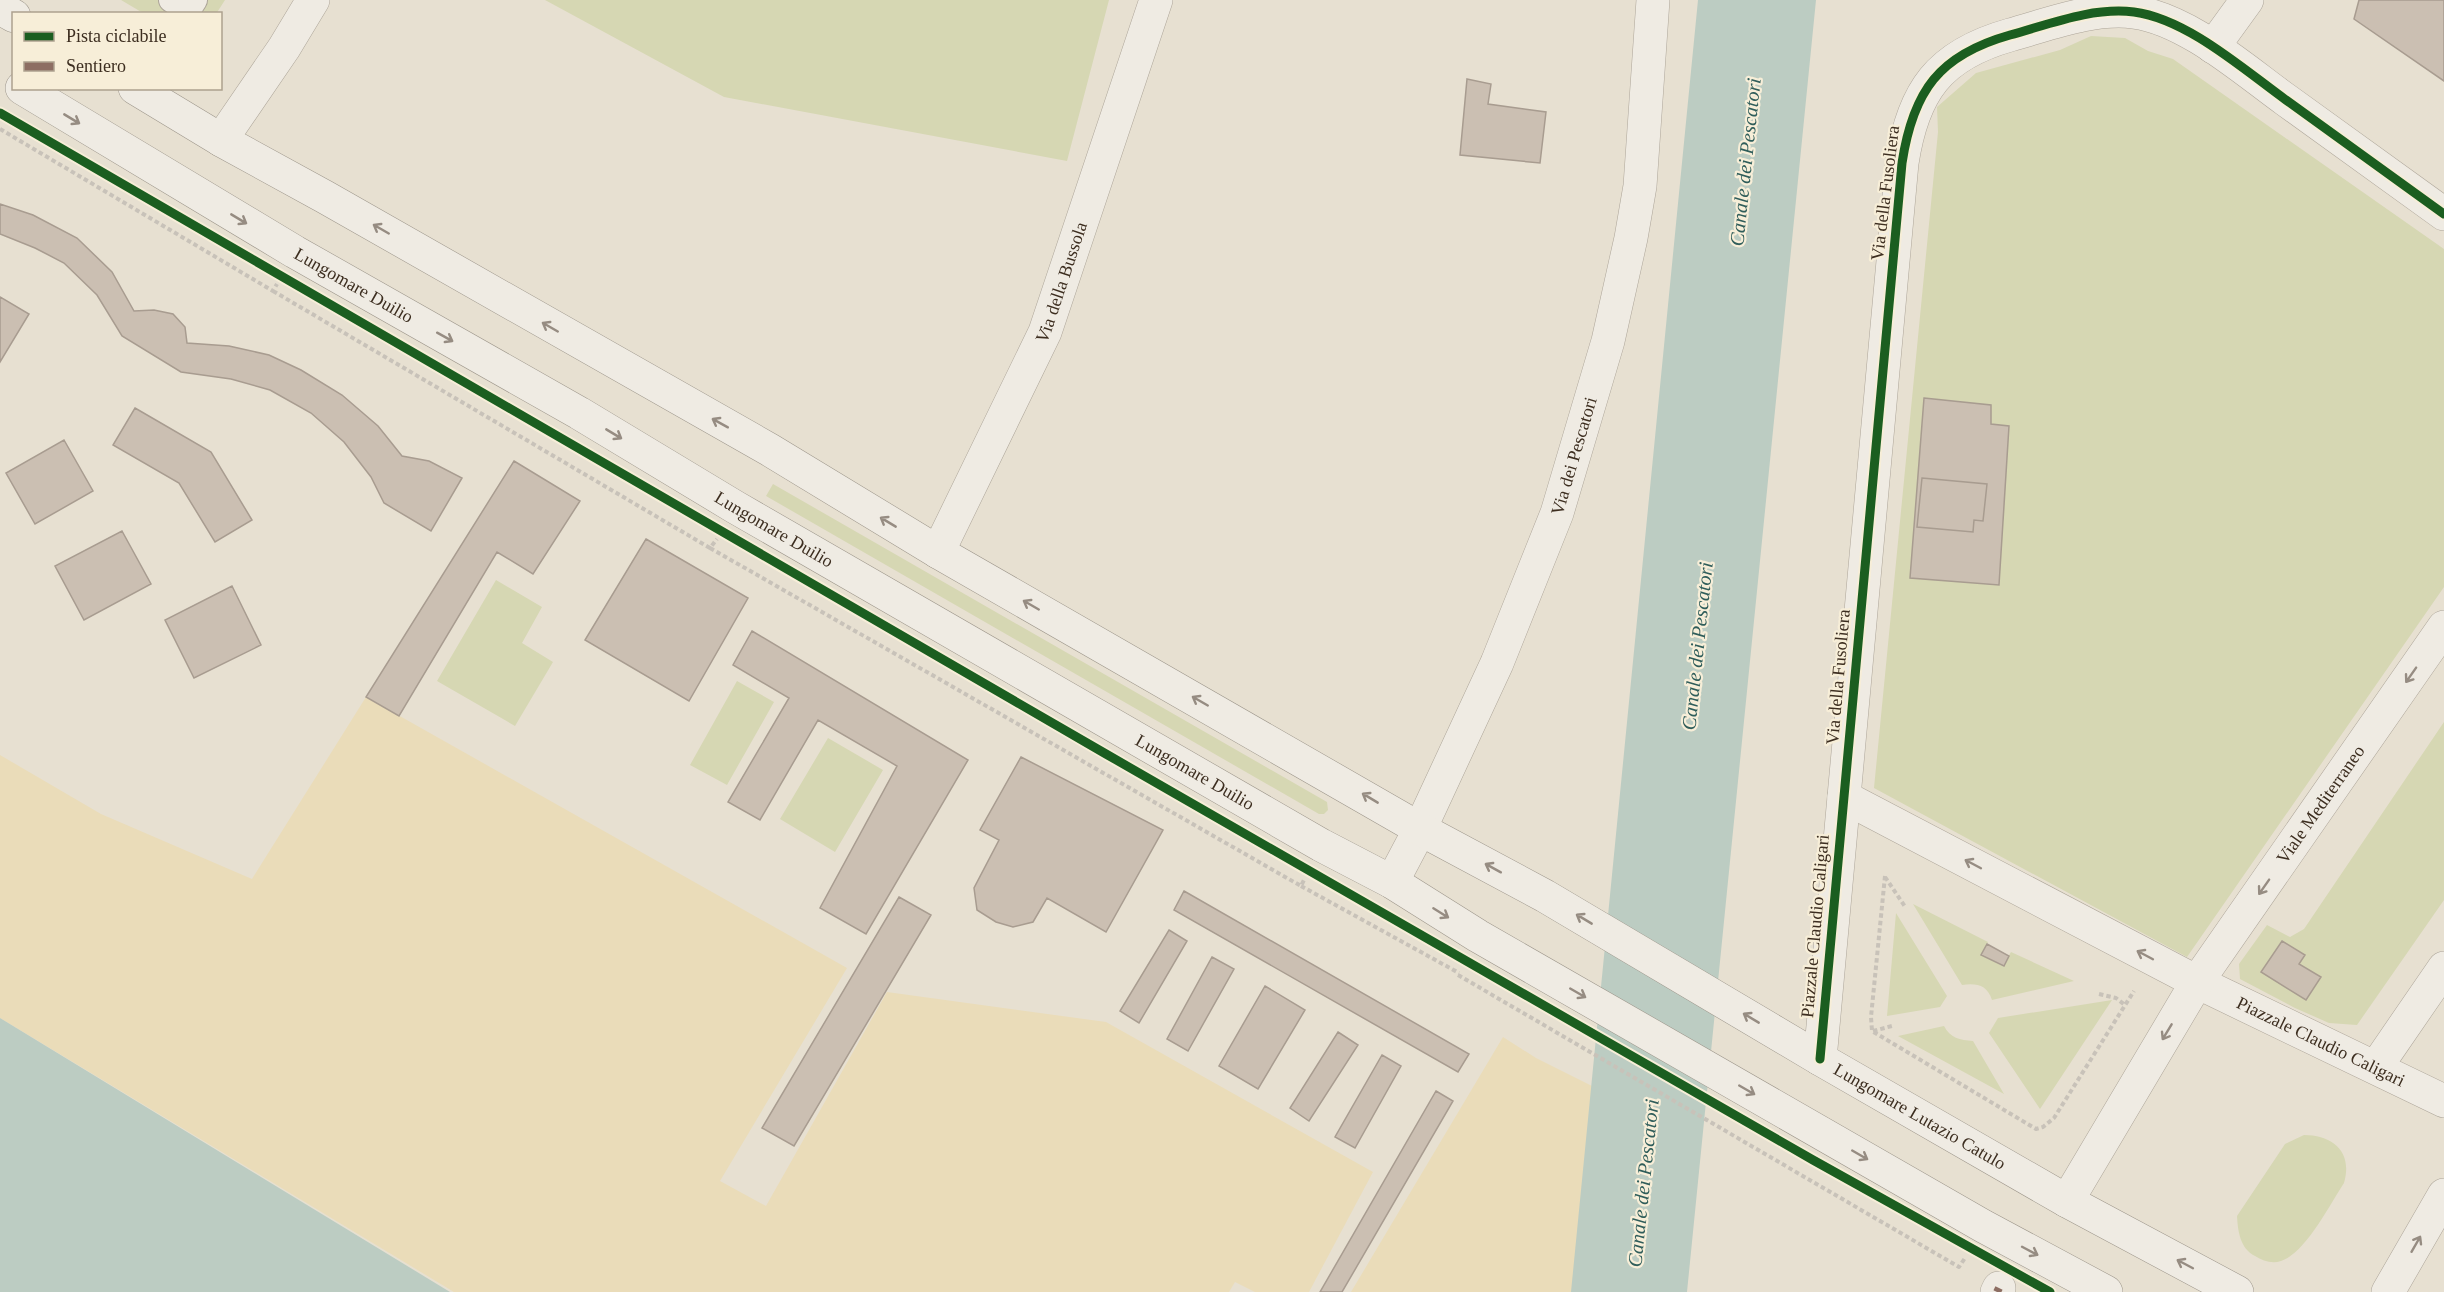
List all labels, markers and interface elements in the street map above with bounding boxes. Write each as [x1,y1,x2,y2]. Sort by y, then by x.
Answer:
legend [12,12,222,90]
text: Pista ciclabile [66,26,166,46]
text: Sentiero [66,56,126,76]
water label: Canale dei Pescatori [1725,77,1765,247]
one-way arrow [63,113,80,125]
street label: Via della Fusoliera [1867,124,1903,262]
one-way arrow [230,213,247,225]
street label: Via della Bussola [1031,219,1091,346]
one-way arrow [373,223,390,235]
street label: Lungomare Duilio [291,244,417,327]
one-way arrow [542,320,559,332]
one-way arrow [436,331,453,343]
street label: Via dei Pescatori [1547,395,1601,517]
one-way arrow [712,416,729,428]
one-way arrow [605,429,622,441]
street label: Lungomare Duilio [711,487,837,571]
one-way arrow [880,515,897,527]
water label: Canale dei Pescatori [1677,561,1717,731]
one-way arrow [1023,599,1040,611]
street label: Via della Fusoliera [1822,608,1854,746]
one-way arrow [2405,666,2417,683]
one-way arrow [1192,695,1209,707]
street label: Lungomare Duilio [1132,730,1258,814]
street label: Viale Mediterraneo [2273,741,2369,867]
one-way arrow [1362,792,1379,804]
street label: Piazzale Claudio Caligari [1797,834,1833,1018]
one-way arrow [1964,858,1982,869]
one-way arrow [1485,862,1502,874]
one-way arrow [2258,878,2270,895]
one-way arrow [1432,908,1449,920]
one-way arrow [1576,913,1593,925]
one-way arrow [2137,949,2155,960]
one-way arrow [1569,988,1586,1000]
street label: Piazzale Claudio Caligari [2234,993,2408,1091]
one-way arrow [1743,1012,1760,1024]
one-way arrow [2161,1023,2173,1040]
street label: Lungomare Lutazio Catulo [1830,1059,2009,1174]
one-way arrow [1738,1085,1755,1097]
water label: Canale dei Pescatori [1623,1098,1663,1268]
one-way arrow [1851,1149,1868,1161]
one-way arrow [2410,1236,2422,1253]
one-way arrow [2021,1245,2038,1257]
one-way arrow [2177,1258,2194,1270]

